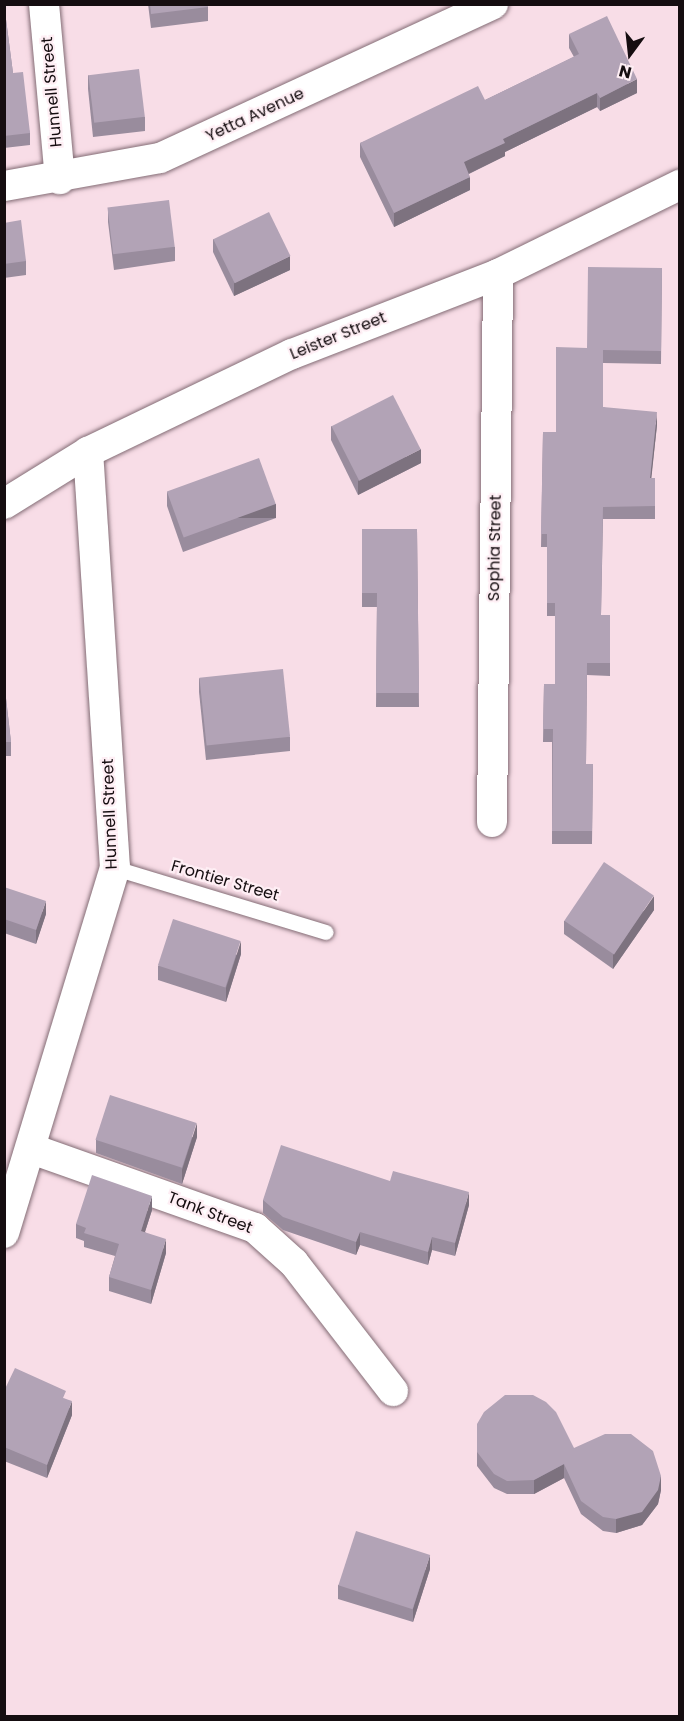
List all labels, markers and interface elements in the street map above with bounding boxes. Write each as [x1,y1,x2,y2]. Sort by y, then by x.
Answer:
north arrow [600,24,660,84]
street label: Hunnell Street [38,36,66,148]
text: N [616,59,634,85]
street label: Yetta Avenue [203,84,307,146]
street label: Leister Street [287,308,389,364]
street label: Sophia Street [484,495,506,601]
street label: Hunnell Street [98,758,122,870]
street label: Frontier Street [169,856,281,906]
street label: Tank Street [165,1188,255,1238]

